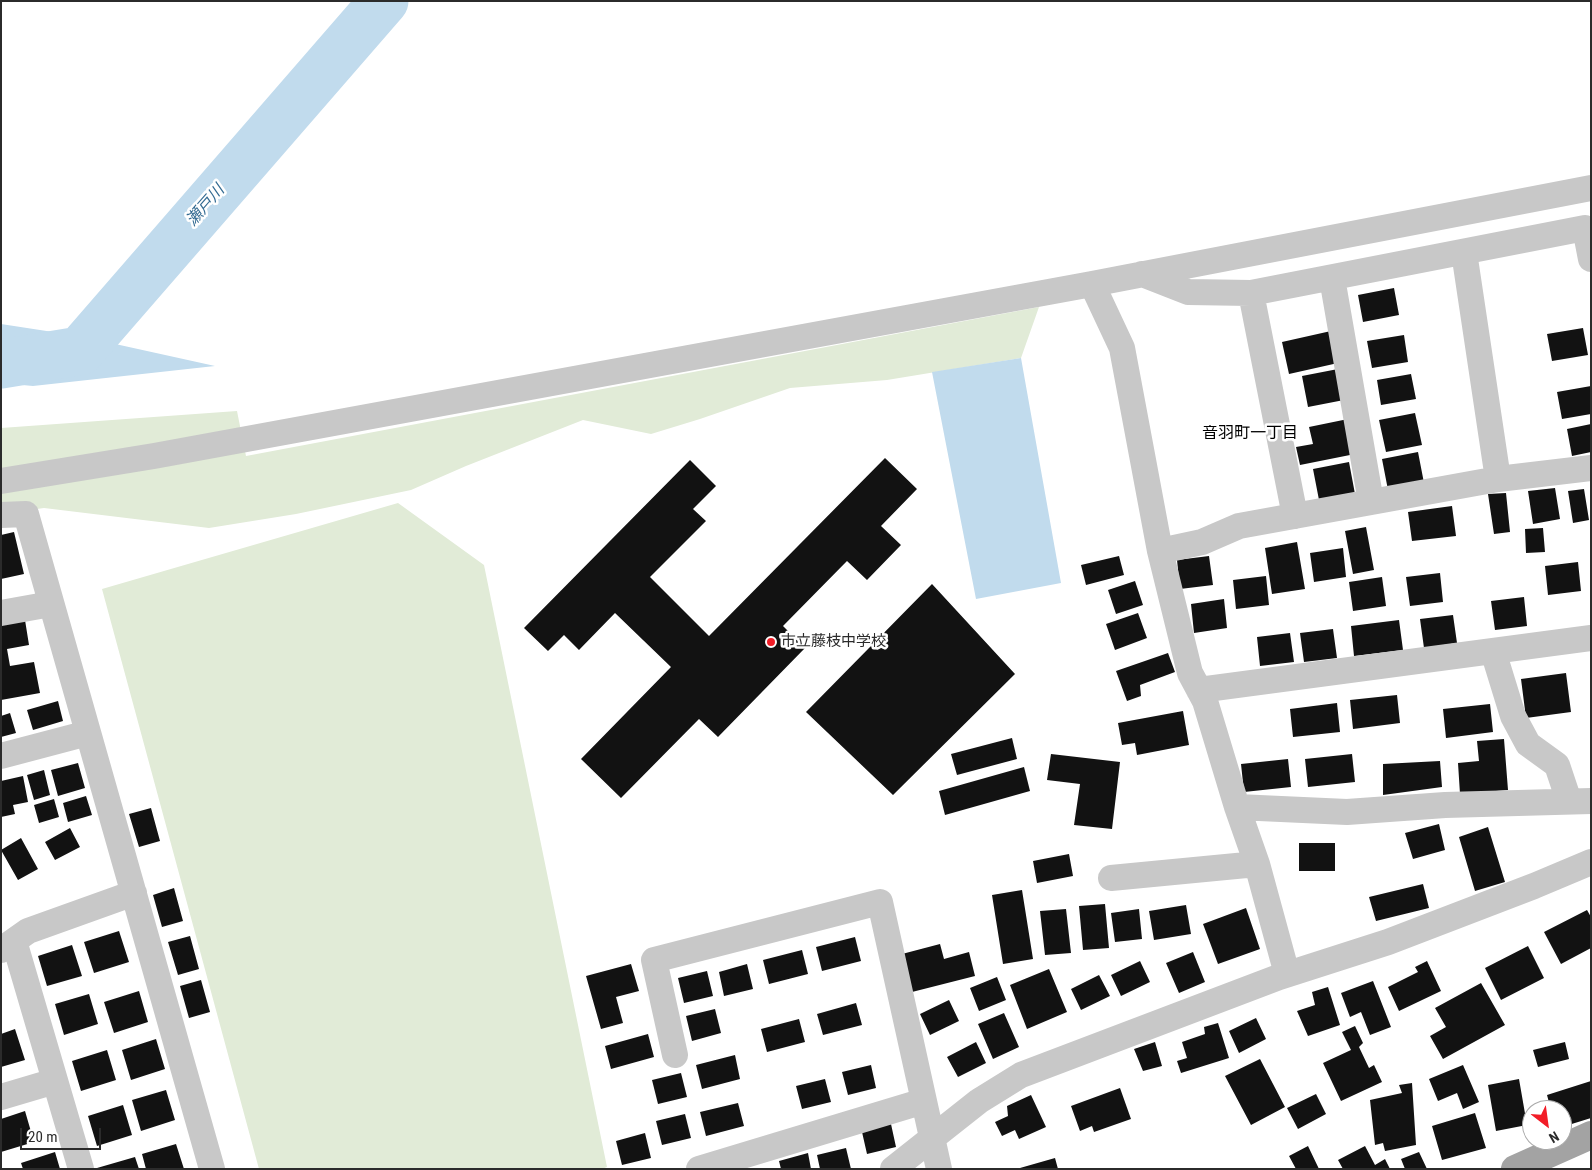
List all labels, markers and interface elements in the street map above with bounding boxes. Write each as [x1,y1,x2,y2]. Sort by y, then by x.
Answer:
water label: 瀬戸川 [183,182,229,230]
district label: 音羽町一丁目 [1202,424,1298,444]
place label: 市立藤枝中学校 [781,633,886,651]
marker: 市立藤枝中学校 [765,636,777,648]
north arrow [1522,1100,1572,1150]
scale bar [22,1118,104,1150]
text: 20 m [28,1128,58,1146]
text: N [1546,1128,1562,1146]

